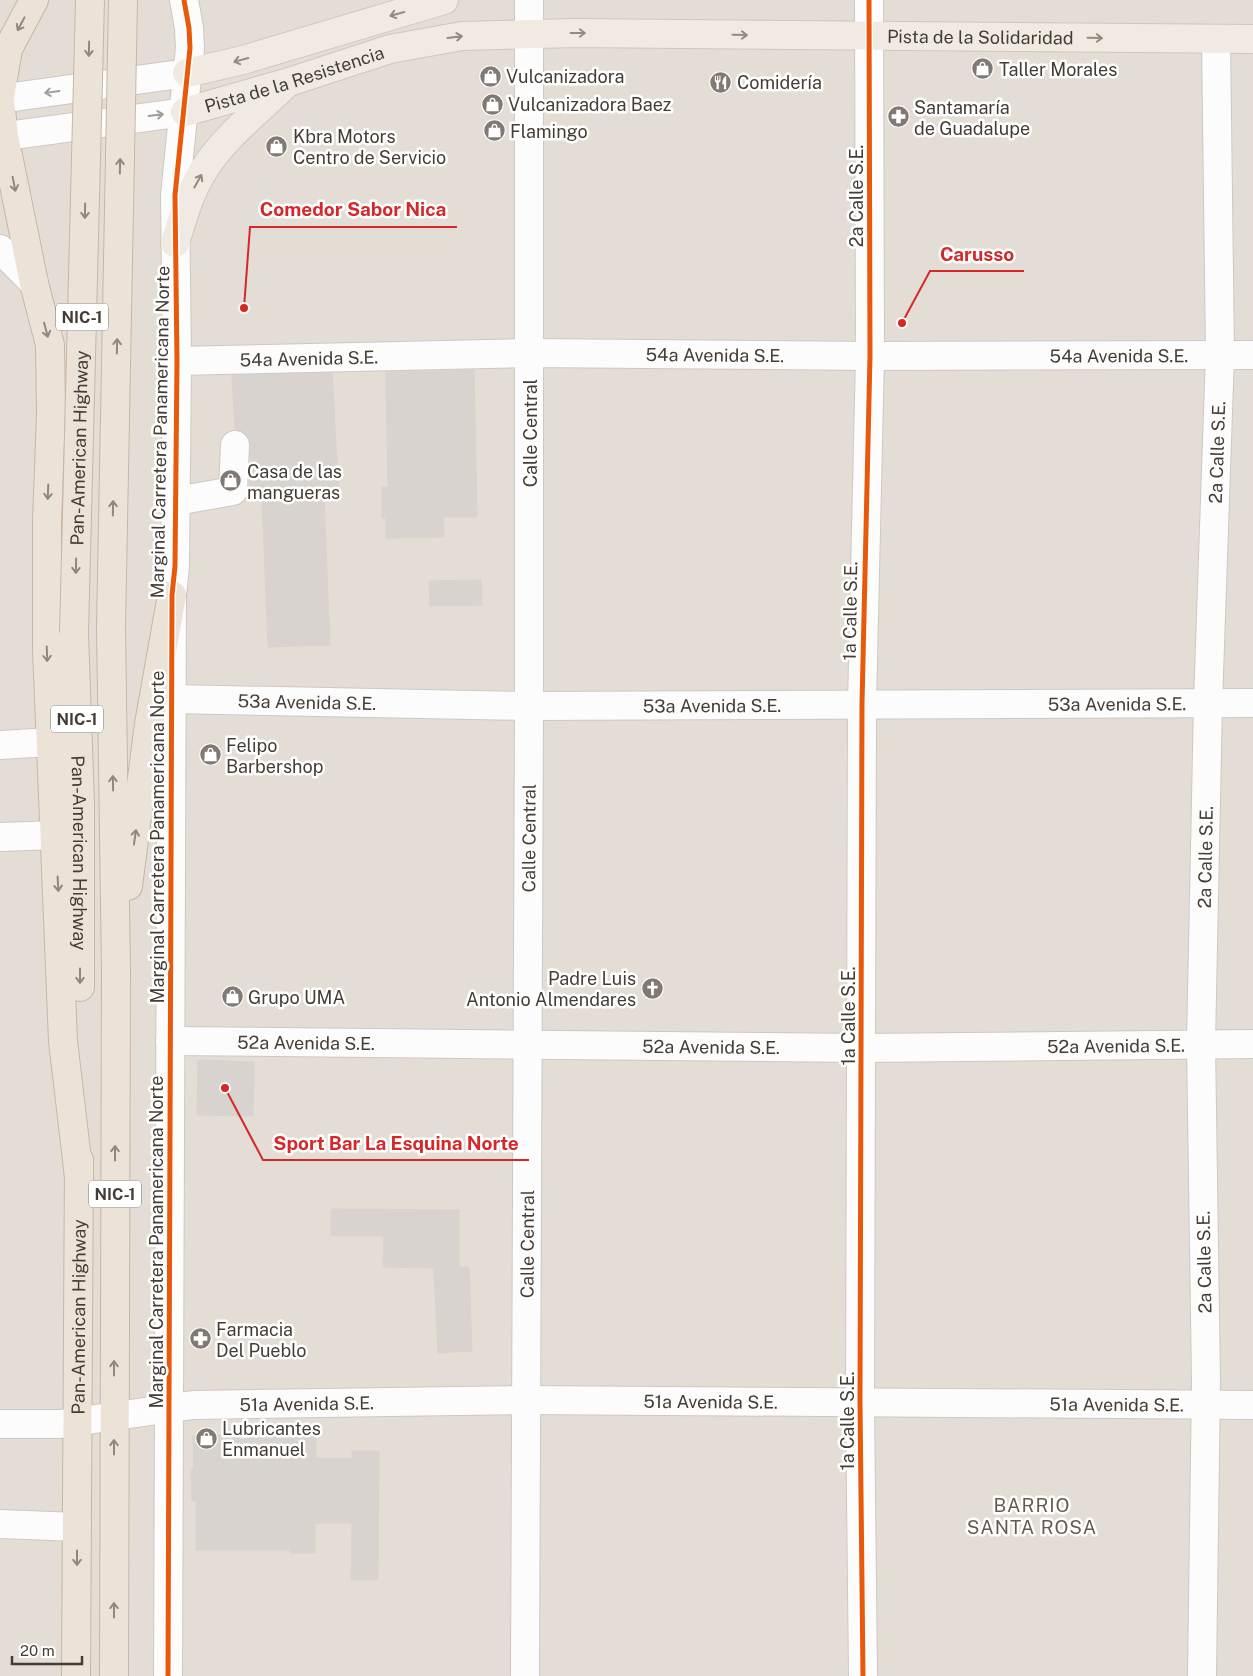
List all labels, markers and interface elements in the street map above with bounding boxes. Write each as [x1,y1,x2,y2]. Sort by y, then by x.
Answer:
one-way arrow [390,9,406,19]
one-way arrow [16,17,26,32]
street label: Pista de la Solidaridad [887,25,1074,48]
one-way arrow [569,28,585,38]
one-way arrow [732,30,748,40]
one-way arrow [447,32,463,42]
one-way arrow [1086,33,1103,43]
one-way arrow [84,40,94,56]
street label: Pista de la Resistencia [202,41,387,116]
one-way arrow [234,55,250,65]
shop icon: Taller Morales [971,57,995,81]
place label: Taller Morales [999,59,1117,80]
shop icon: Vulcanizadora [478,64,502,88]
place label: Vulcanizadora [506,66,624,87]
restaurant icon: Comidería [709,70,733,94]
place label: Comidería [737,72,822,93]
one-way arrow [45,87,61,97]
shop icon: Vulcanizadora Baez [480,92,504,116]
place label: Vulcanizadora Baez [508,94,671,115]
place label: Santamaría de Guadalupe [914,97,1030,139]
pharmacy icon: Santamaría de Guadalupe [886,105,910,129]
one-way arrow [148,110,164,120]
shop icon: Flamingo [482,119,506,143]
place label: Flamingo [510,121,588,142]
place label: Kbra Motors Centro de Servicio [293,126,446,168]
shop icon: Kbra Motors Centro de Servicio [265,134,289,158]
street label: 2a Calle S.E. [846,145,867,247]
one-way arrow [115,158,125,174]
one-way arrow [194,174,203,189]
one-way arrow [9,176,19,192]
callout: Comedor Sabor Nica [250,193,457,227]
text: Comedor Sabor Nica [260,198,446,220]
one-way arrow [80,202,90,219]
callout: Carusso [930,237,1024,271]
text: Carusso [940,243,1014,265]
street label: Marginal Carretera Panamericana Norte [147,265,173,599]
road number: NIC-1 [56,304,108,330]
one-way arrow [42,322,51,338]
one-way arrow [112,338,121,354]
street label: 54a Avenida S.E. [646,344,784,366]
street label: 54a Avenida S.E. [1050,345,1188,366]
street label: 54a Avenida S.E. [239,346,378,370]
street label: Pan-American Highway [66,350,92,546]
street label: Calle Central [520,379,541,487]
street label: 2a Calle S.E. [1204,401,1229,504]
place label: Casa de las mangueras [247,461,342,503]
shop icon: Casa de las mangueras [219,469,243,493]
one-way arrow [43,484,53,500]
one-way arrow [109,501,118,517]
one-way arrow [71,558,81,574]
street label: 1a Calle S.E. [839,561,861,661]
one-way arrow [43,646,52,662]
street label: Marginal Carretera Panamericana Norte [147,671,168,1003]
street label: 53a Avenida S.E. [237,690,376,714]
street label: 53a Avenida S.E. [1048,693,1186,714]
street label: 53a Avenida S.E. [643,694,781,716]
road number: NIC-1 [51,706,103,732]
place label: Felipo Barbershop [226,735,323,777]
shop icon: Felipo Barbershop [198,743,222,767]
street label: Pan-American Highway [68,755,91,951]
one-way arrow [108,775,118,791]
street label: Calle Central [518,784,539,892]
street label: 2a Calle S.E. [1193,806,1216,909]
one-way arrow [130,829,140,845]
one-way arrow [53,875,63,891]
street label: 1a Calle S.E. [838,966,859,1066]
one-way arrow [75,967,85,983]
place label: Padre Luis Antonio Almendares [466,968,636,1010]
church icon: Padre Luis Antonio Almendares [640,976,664,1000]
shop icon: Grupo UMA [220,985,244,1009]
place label: Grupo UMA [248,987,346,1008]
street label: 52a Avenida S.E. [237,1031,375,1054]
street label: 52a Avenida S.E. [1047,1034,1185,1057]
street label: 52a Avenida S.E. [642,1035,780,1058]
street label: Marginal Carretera Panamericana Norte [146,1076,167,1408]
callout: Sport Bar La Esquina Norte [263,1126,529,1160]
text: Sport Bar La Esquina Norte [273,1132,519,1154]
one-way arrow [110,1145,120,1161]
road number: NIC-1 [89,1180,141,1208]
street label: Calle Central [516,1190,538,1298]
street label: 2a Calle S.E. [1193,1211,1215,1313]
street label: Pan-American Highway [67,1219,89,1415]
place label: Farmacia Del Pueblo [216,1319,306,1361]
pharmacy icon: Farmacia Del Pueblo [188,1327,212,1351]
one-way arrow [109,1360,119,1376]
street label: 1a Calle S.E. [837,1371,858,1471]
street label: 51a Avenida S.E. [643,1390,778,1412]
street label: 51a Avenida S.E. [239,1392,374,1415]
street label: 51a Avenida S.E. [1049,1393,1184,1415]
place label: Lubricantes Enmanuel [222,1418,321,1460]
shop icon: Lubricantes Enmanuel [194,1426,218,1450]
one-way arrow [109,1440,119,1456]
district label: BARRIO SANTA ROSA [967,1494,1097,1538]
one-way arrow [72,1550,82,1566]
one-way arrow [109,1602,119,1618]
scale bar [12,1634,82,1666]
text: 20 m [20,1642,55,1659]

